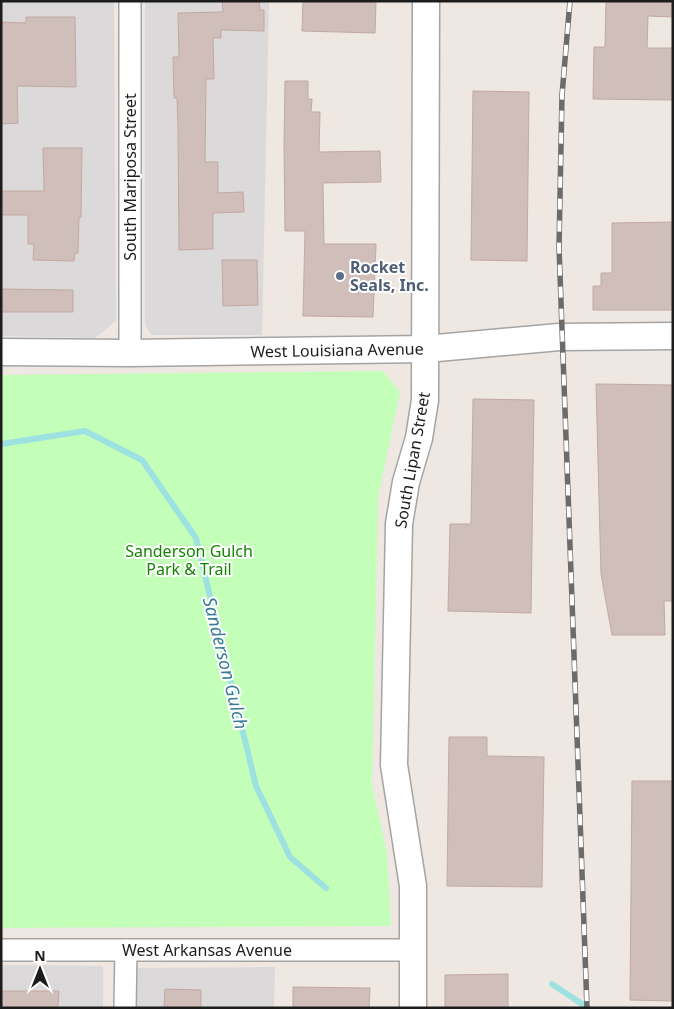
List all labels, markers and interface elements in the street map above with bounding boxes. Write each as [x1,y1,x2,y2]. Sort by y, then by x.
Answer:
street label: South Mariposa Street [119,93,141,261]
place label: Rocket Seals, Inc. [350,256,429,296]
marker: Rocket Seals, Inc. [334,270,346,282]
street label: West Louisiana Avenue [250,337,424,363]
street label: South Lipan Street [389,390,435,530]
park label: Sanderson Gulch Park & Trail [125,540,253,580]
water label: Sanderson Gulch [198,595,254,731]
street label: West Arkansas Avenue [122,939,292,961]
north arrow [15,944,65,994]
text: N [34,946,46,965]

